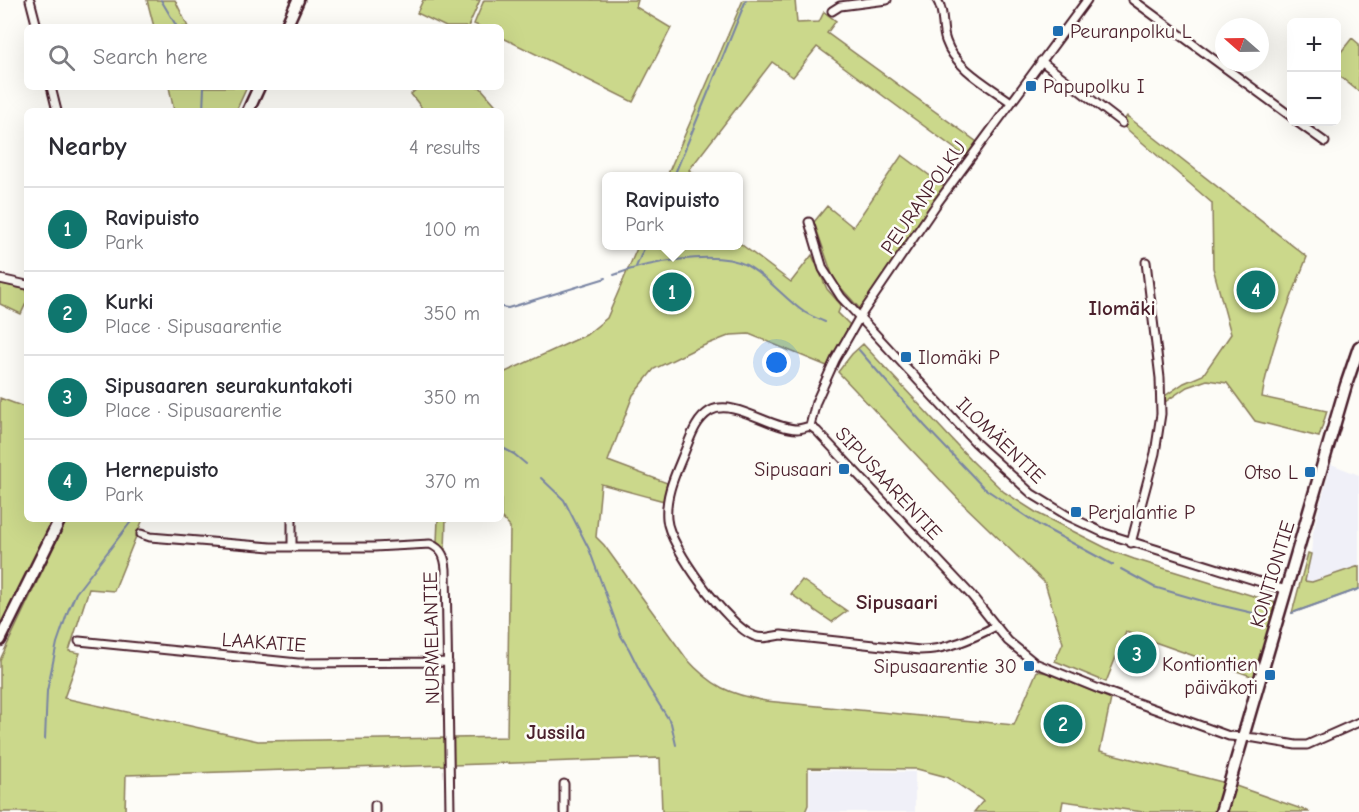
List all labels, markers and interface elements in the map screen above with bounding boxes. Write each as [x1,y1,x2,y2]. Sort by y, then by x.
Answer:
north arrow [1215,18,1269,72]
map controls [1287,18,1341,126]
button: + [1287,18,1341,72]
place label: Peuranpolku L [1070,20,1192,43]
search box [24,24,504,90]
marker: Peuranpolku L [1051,24,1065,38]
icon: search [45,41,78,74]
text: Search here [93,44,208,70]
button: − [1287,72,1341,126]
place label: Papupolku I [1043,75,1145,98]
marker: Papupolku I [1024,79,1038,93]
text: Nearby [48,132,127,162]
text: 4 results [409,136,480,159]
street label: PEURANPOLKU [876,136,971,258]
popup [602,172,743,250]
text: Ravipuisto [625,187,720,213]
text: Ravipuisto [105,205,199,231]
text: Park [625,213,664,236]
text: 1 [64,218,71,241]
text: 100 m [425,218,480,241]
text: Park [105,231,143,254]
pin: 4 [1236,268,1276,312]
pin: 1 [652,270,692,314]
text: Kurki [105,289,154,315]
district label: Ilomäki [1088,296,1156,320]
text: 2 [63,302,72,325]
text: 350 m [424,302,480,325]
text: Place · Sipusaarentie [105,315,282,338]
place label: Ilomäki P [918,346,1000,369]
your location [762,348,791,377]
marker: Ilomäki P [899,350,913,364]
text: Sipusaaren seurakuntakoti [105,373,353,399]
text: 3 [63,386,72,409]
text: 350 m [424,386,480,409]
street label: ILOMÄENTIE [952,393,1050,488]
text: Place · Sipusaarentie [105,399,282,422]
street label: SIPUSAARENTIE [831,422,947,544]
text: Hernepuisto [105,457,219,483]
place label: Sipusaari [754,458,832,481]
place label: Otso L [1244,461,1298,484]
marker: Sipusaari [837,462,851,476]
marker: Otso L [1303,465,1317,479]
text: 4 [63,470,72,493]
text: 370 m [425,470,480,493]
text: Park [105,483,143,506]
place label: Perjalantie P [1088,501,1195,524]
marker: Perjalantie P [1069,505,1083,519]
street label: KONTIONTIE [1245,518,1300,630]
street label: NURMELANTIE [419,571,444,705]
district label: Sipusaari [856,590,938,614]
street label: LAAKATIE [221,628,307,657]
pin: 3 [1118,632,1156,676]
place label: Kontiontien päiväkoti [1162,653,1258,699]
place label: Sipusaarentie 30 [874,655,1017,678]
marker: Sipusaarentie 30 [1022,659,1036,673]
marker: Kontiontien päiväkoti [1263,668,1277,682]
pin: 2 [1044,702,1082,746]
district label: Jussila [526,720,586,744]

